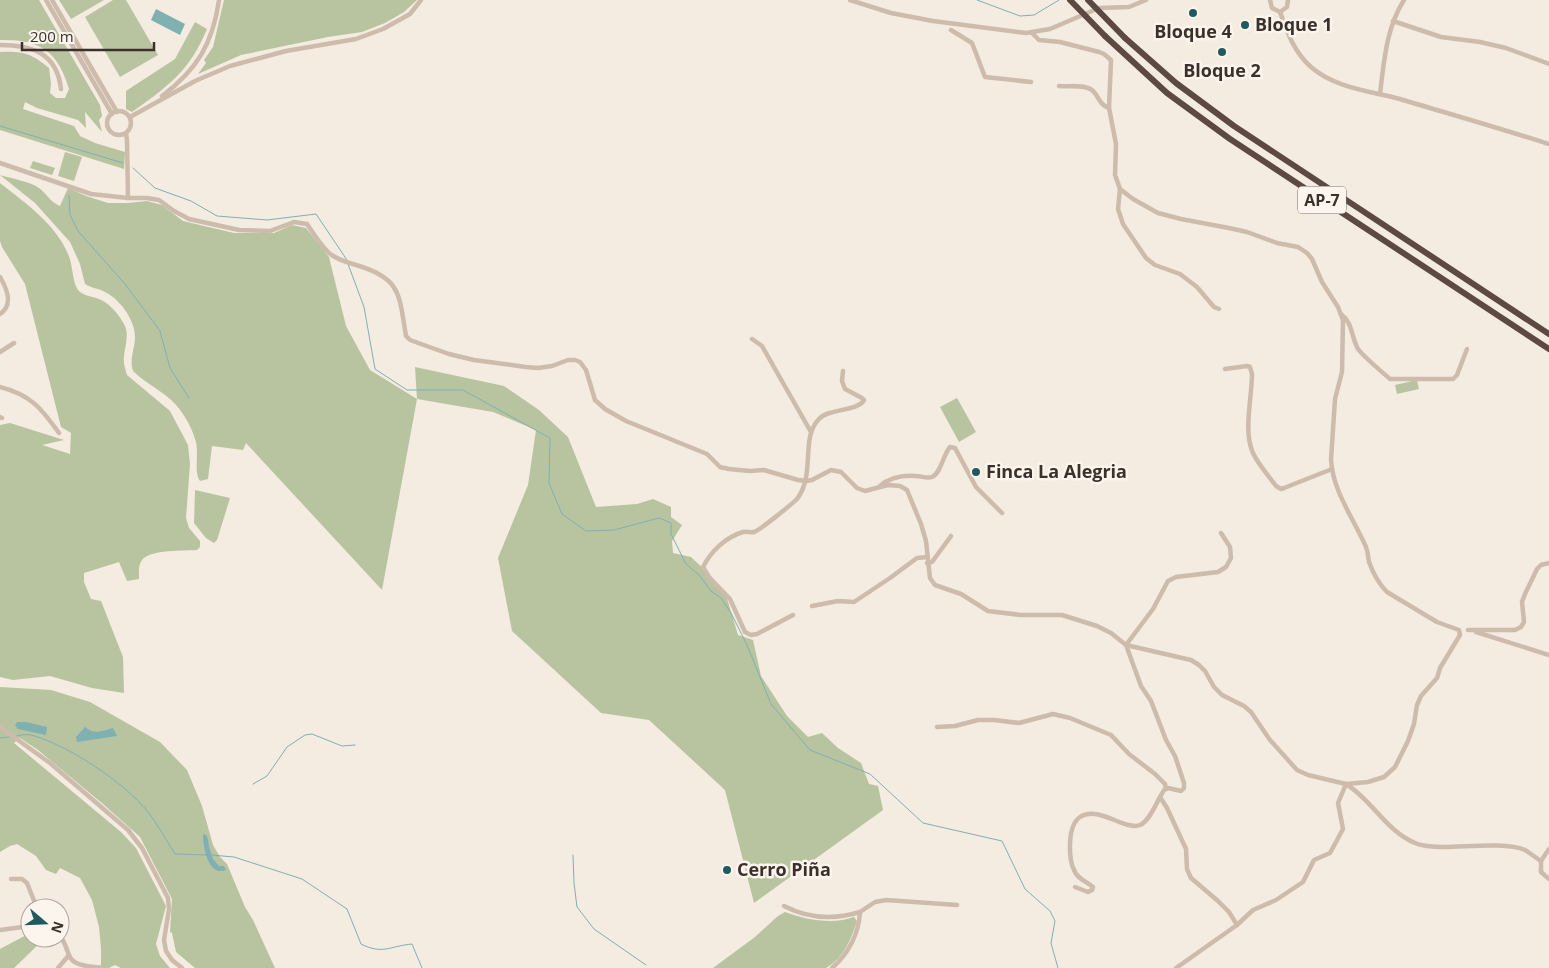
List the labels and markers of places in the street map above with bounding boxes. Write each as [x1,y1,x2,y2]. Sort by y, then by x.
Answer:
marker: Bloque 4 [1187,7,1199,19]
place label: Bloque 1 [1255,12,1333,36]
place label: Bloque 4 [1154,19,1232,43]
marker: Bloque 1 [1239,19,1251,31]
marker: Bloque 2 [1216,46,1228,58]
place label: Bloque 2 [1183,58,1261,82]
place label: Finca La Alegria [986,459,1127,483]
marker: Finca La Alegria [970,466,982,478]
place label: Cerro Piña [737,857,831,881]
marker: Cerro Piña [721,864,733,876]

